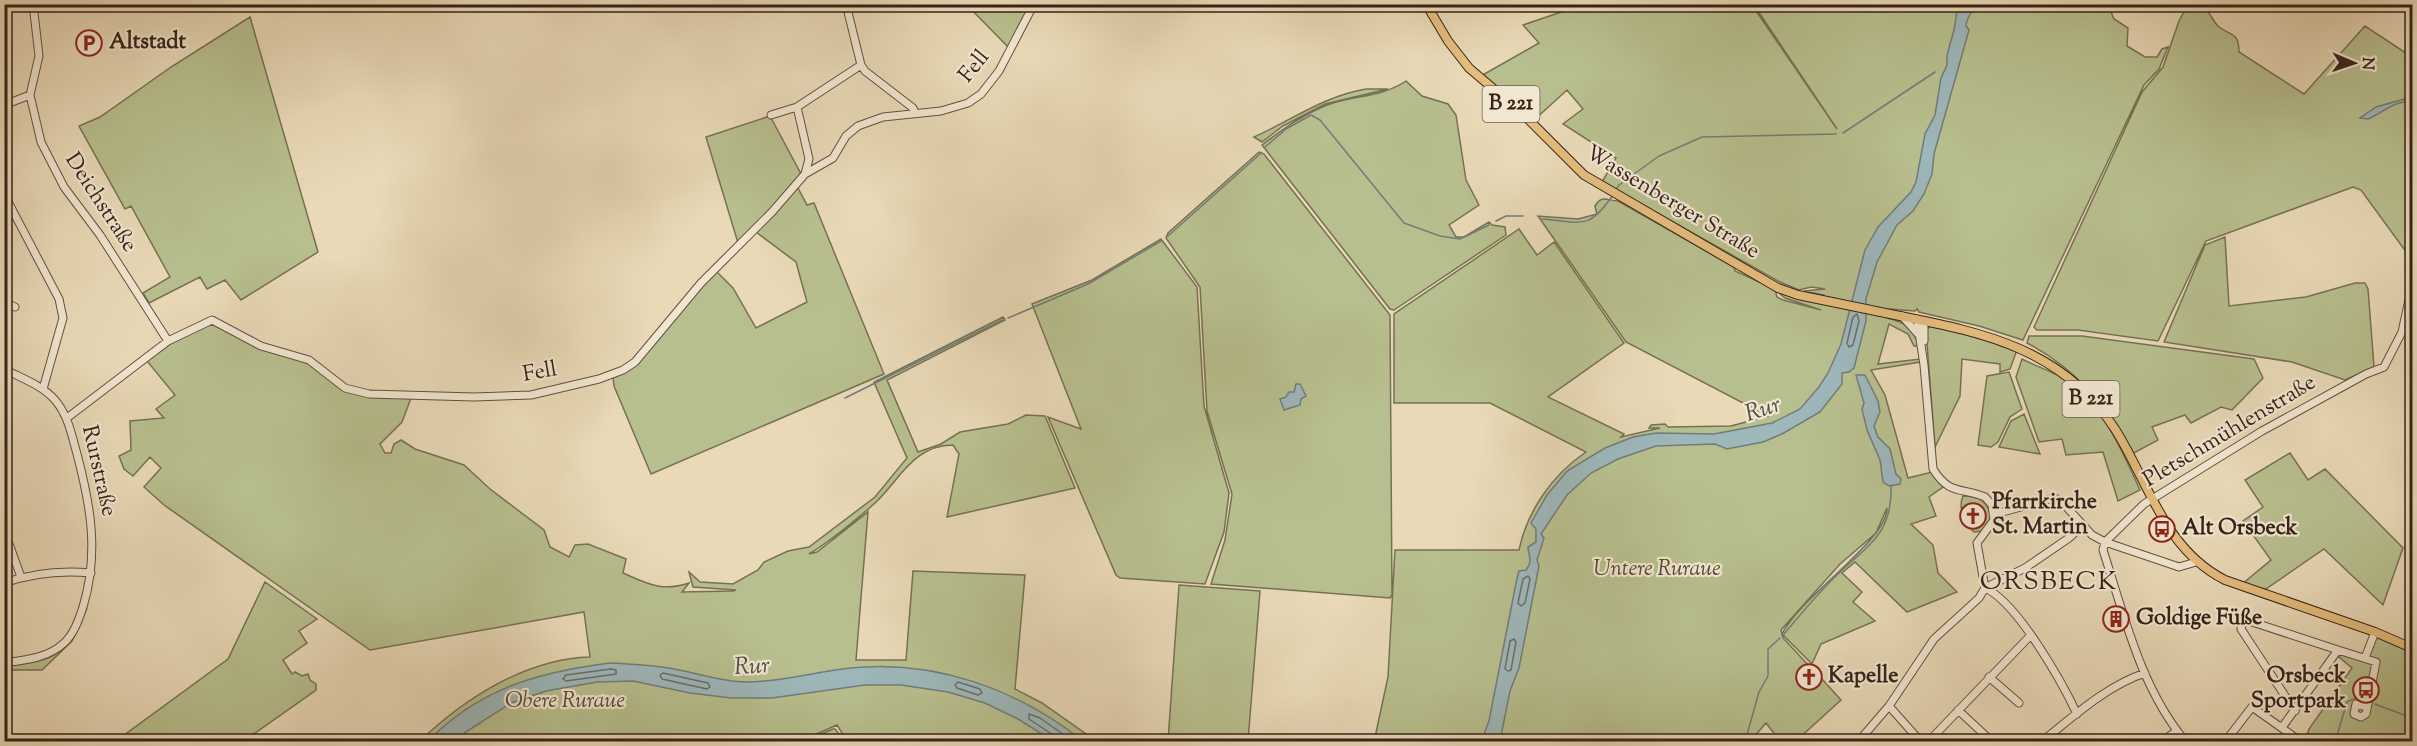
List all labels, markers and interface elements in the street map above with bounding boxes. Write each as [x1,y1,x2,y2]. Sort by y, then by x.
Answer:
place label: Altstadt [109,27,187,59]
parking icon: Altstadt [74,28,104,58]
north arrow [2324,33,2384,93]
street label: Fell [952,44,998,90]
text: N [2355,57,2378,70]
road number: B 221 [1482,86,1540,122]
street label: Wassenberger Straße [1579,138,1765,268]
street label: Deichstraße [56,147,144,259]
street label: Fell [520,354,560,392]
street label: Pletschmühlenstraße [2138,368,2322,496]
road number: B 221 [2062,381,2120,417]
water label: Rur [1741,388,1786,432]
street label: Rurstraße [72,422,124,520]
place label: Pfarrkirche St. Martin [1992,487,2097,544]
church icon: Pfarrkirche St. Martin [1958,501,1988,531]
place label: Alt Orsbeck [2182,513,2298,545]
bus stop icon: Alt Orsbeck [2147,514,2177,544]
park label: Untere Ruraue [1593,554,1721,586]
district label: ORSBECK [1980,564,2118,601]
place label: Goldige Füße [2136,603,2262,635]
building icon: Goldige Füße [2101,604,2131,634]
water label: Rur [733,649,771,685]
place label: Kapelle [1828,661,1899,693]
place label: Orsbeck Sportpark [2251,661,2346,718]
church icon: Kapelle [1794,662,1824,692]
bus stop icon: Orsbeck Sportpark [2351,675,2381,705]
park label: Obere Ruraue [505,686,625,718]

